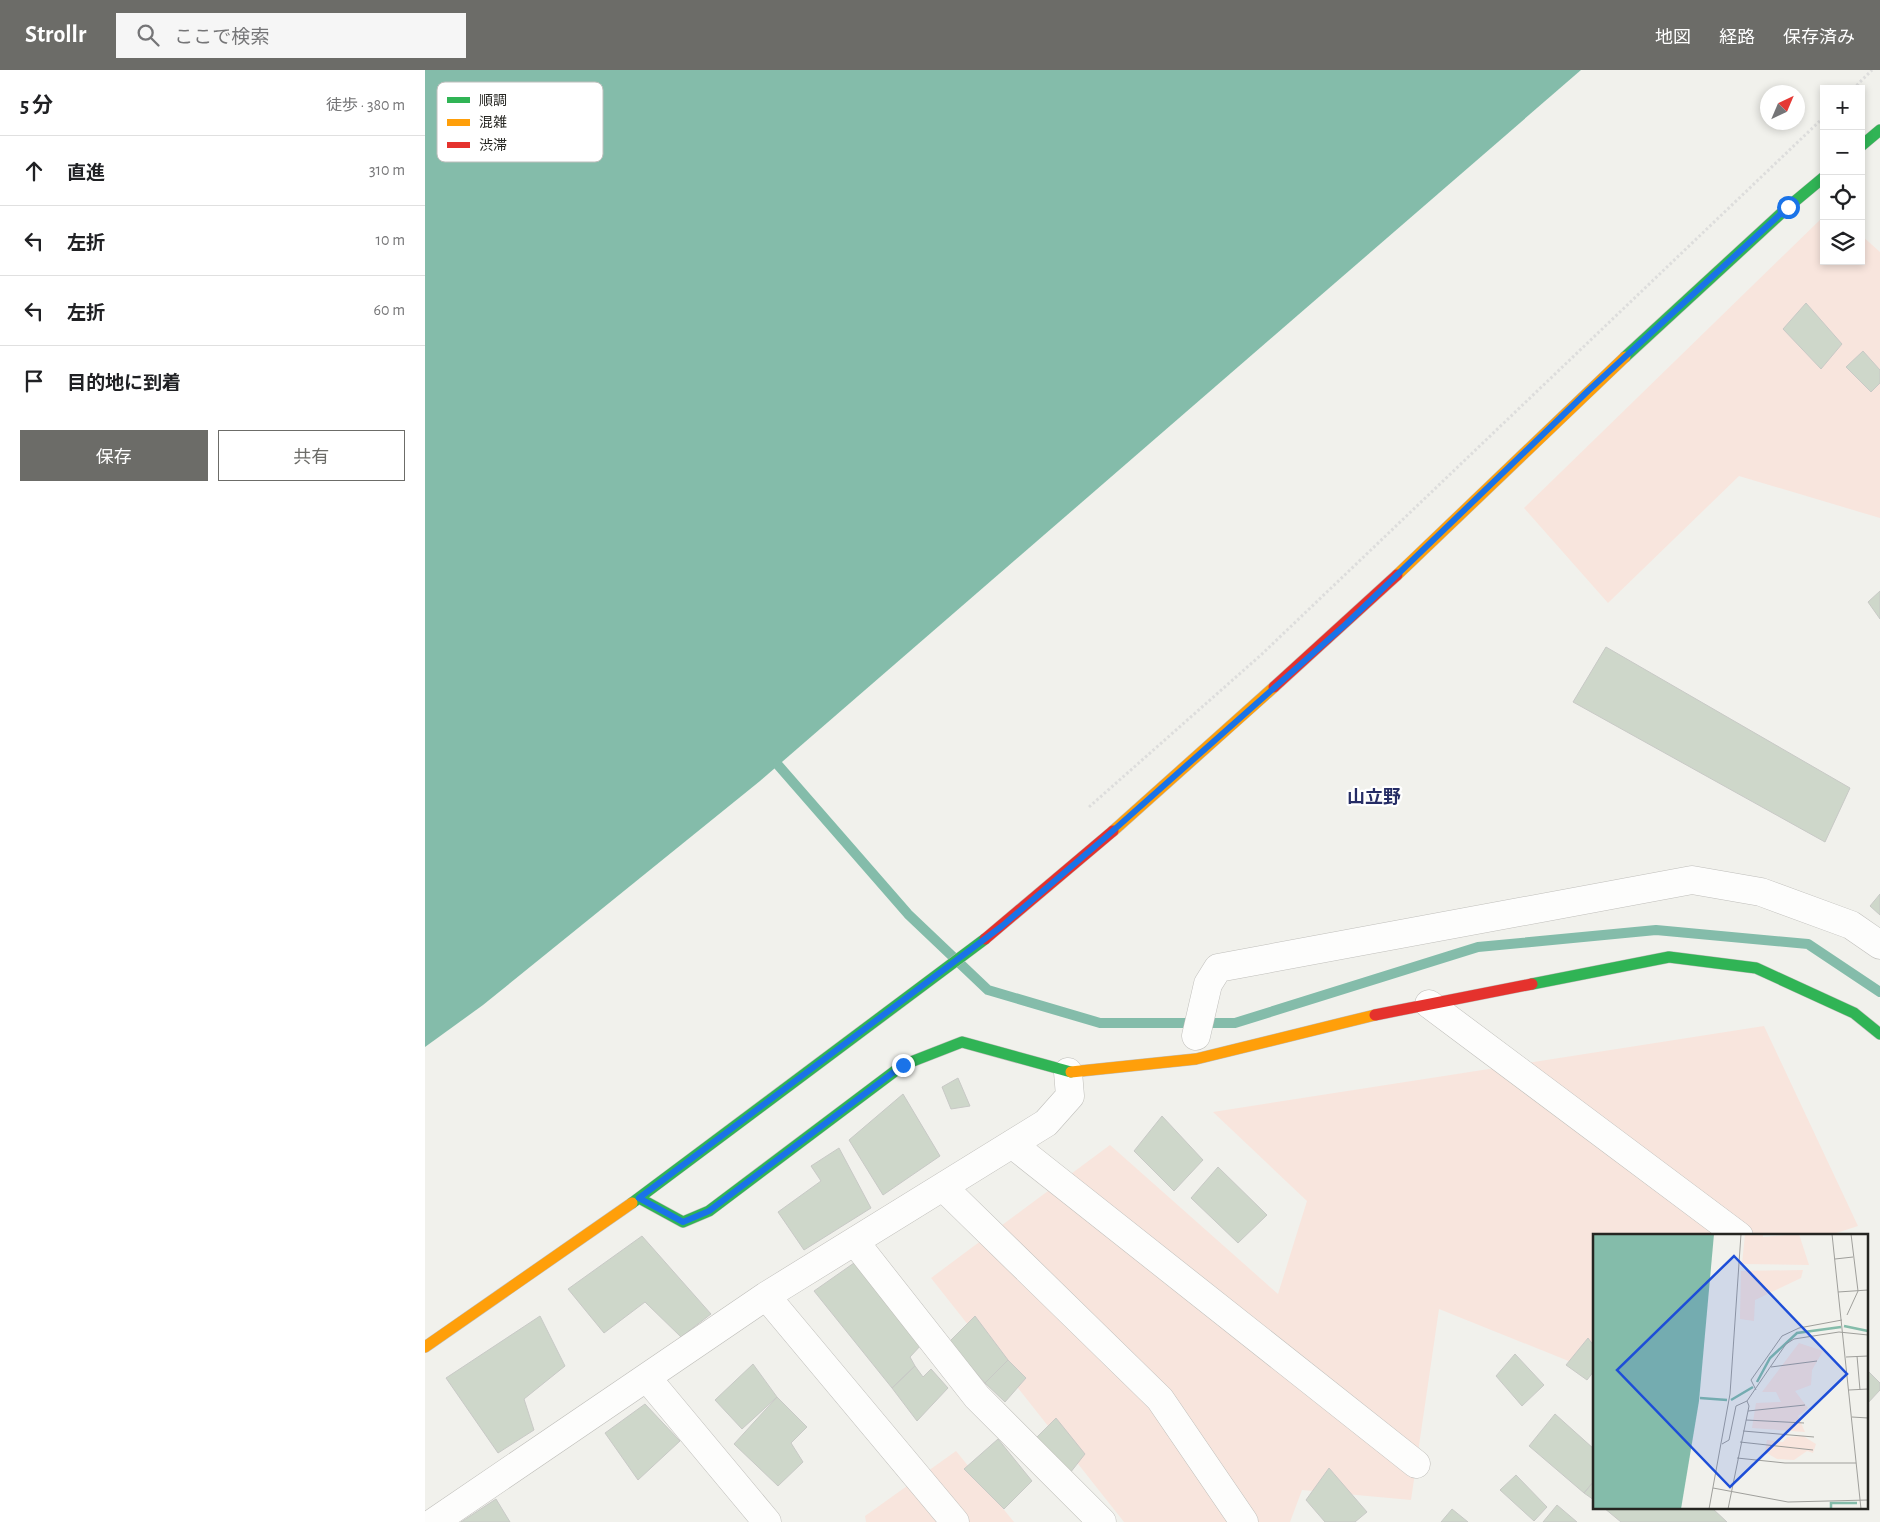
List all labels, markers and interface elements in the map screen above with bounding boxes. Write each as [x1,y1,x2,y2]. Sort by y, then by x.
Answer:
search box [116,13,466,58]
icon: search [134,21,162,49]
text: Strollr [25,23,86,47]
text: ここで検索 [174,28,269,47]
text: 地図 [1655,29,1691,47]
text: 経路 [1719,29,1755,47]
text: 保存済み [1783,29,1855,47]
legend [437,82,603,162]
north arrow [1760,85,1805,130]
map controls [1820,85,1865,265]
button: + [1820,85,1865,130]
text: 順調 [479,94,507,108]
text: 5 分 [20,95,53,116]
text: 徒歩 · 380 m [326,97,405,113]
text: 混雑 [479,114,507,130]
button: − [1820,130,1865,175]
text: 渋滞 [479,138,507,153]
icon: ahead [20,157,48,185]
text: 310 m [369,162,405,178]
text: 直進 [67,164,105,183]
button: locate [1820,175,1865,220]
route start [1777,196,1800,219]
button: layers [1820,220,1865,265]
icon: left [20,227,48,255]
text: 10 m [376,232,405,248]
text: 左折 [67,234,105,253]
icon: left [20,297,48,325]
text: 60 m [374,302,405,318]
text: 左折 [67,304,105,323]
icon: arrive [20,367,48,395]
text: 目的地に到着 [67,374,181,393]
button: 保存 [20,430,208,481]
button: 共有 [218,430,405,481]
district label: 山立野 [1347,787,1401,807]
route end [892,1054,915,1077]
inset map [1593,1234,1867,1510]

